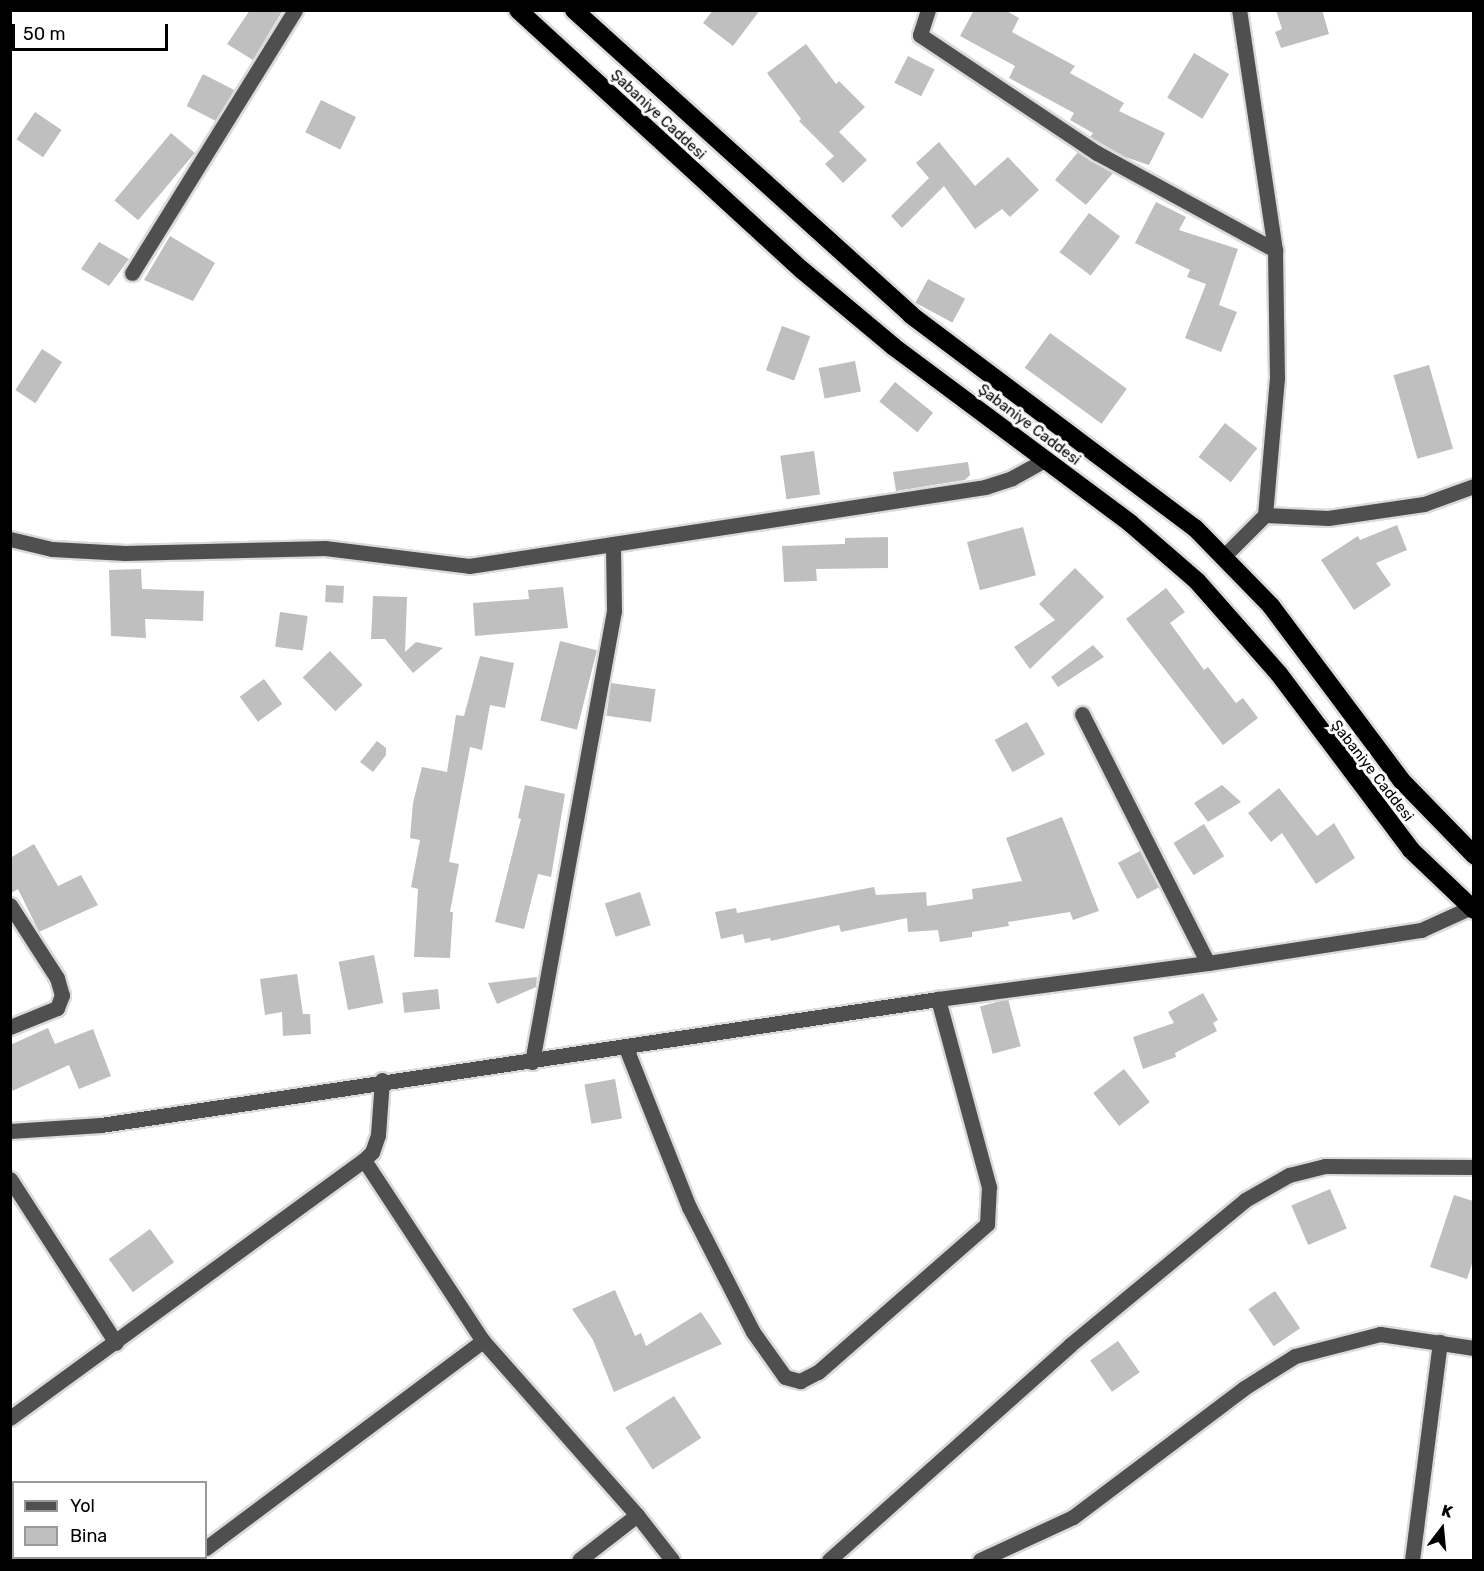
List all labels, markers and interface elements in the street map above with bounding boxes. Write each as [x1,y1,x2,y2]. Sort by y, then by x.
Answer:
scale bar [15,12,171,50]
text: 50 m [23,23,66,45]
street label: Şabaniye Caddesi [607,66,709,164]
street label: Şabaniye Caddesi [974,381,1084,469]
street label: Şabaniye Caddesi [1327,717,1417,825]
legend [12,1481,207,1559]
text: Yol [70,1495,95,1517]
north arrow [1412,1499,1472,1559]
text: K [1439,1501,1455,1522]
text: Bina [70,1525,107,1547]

